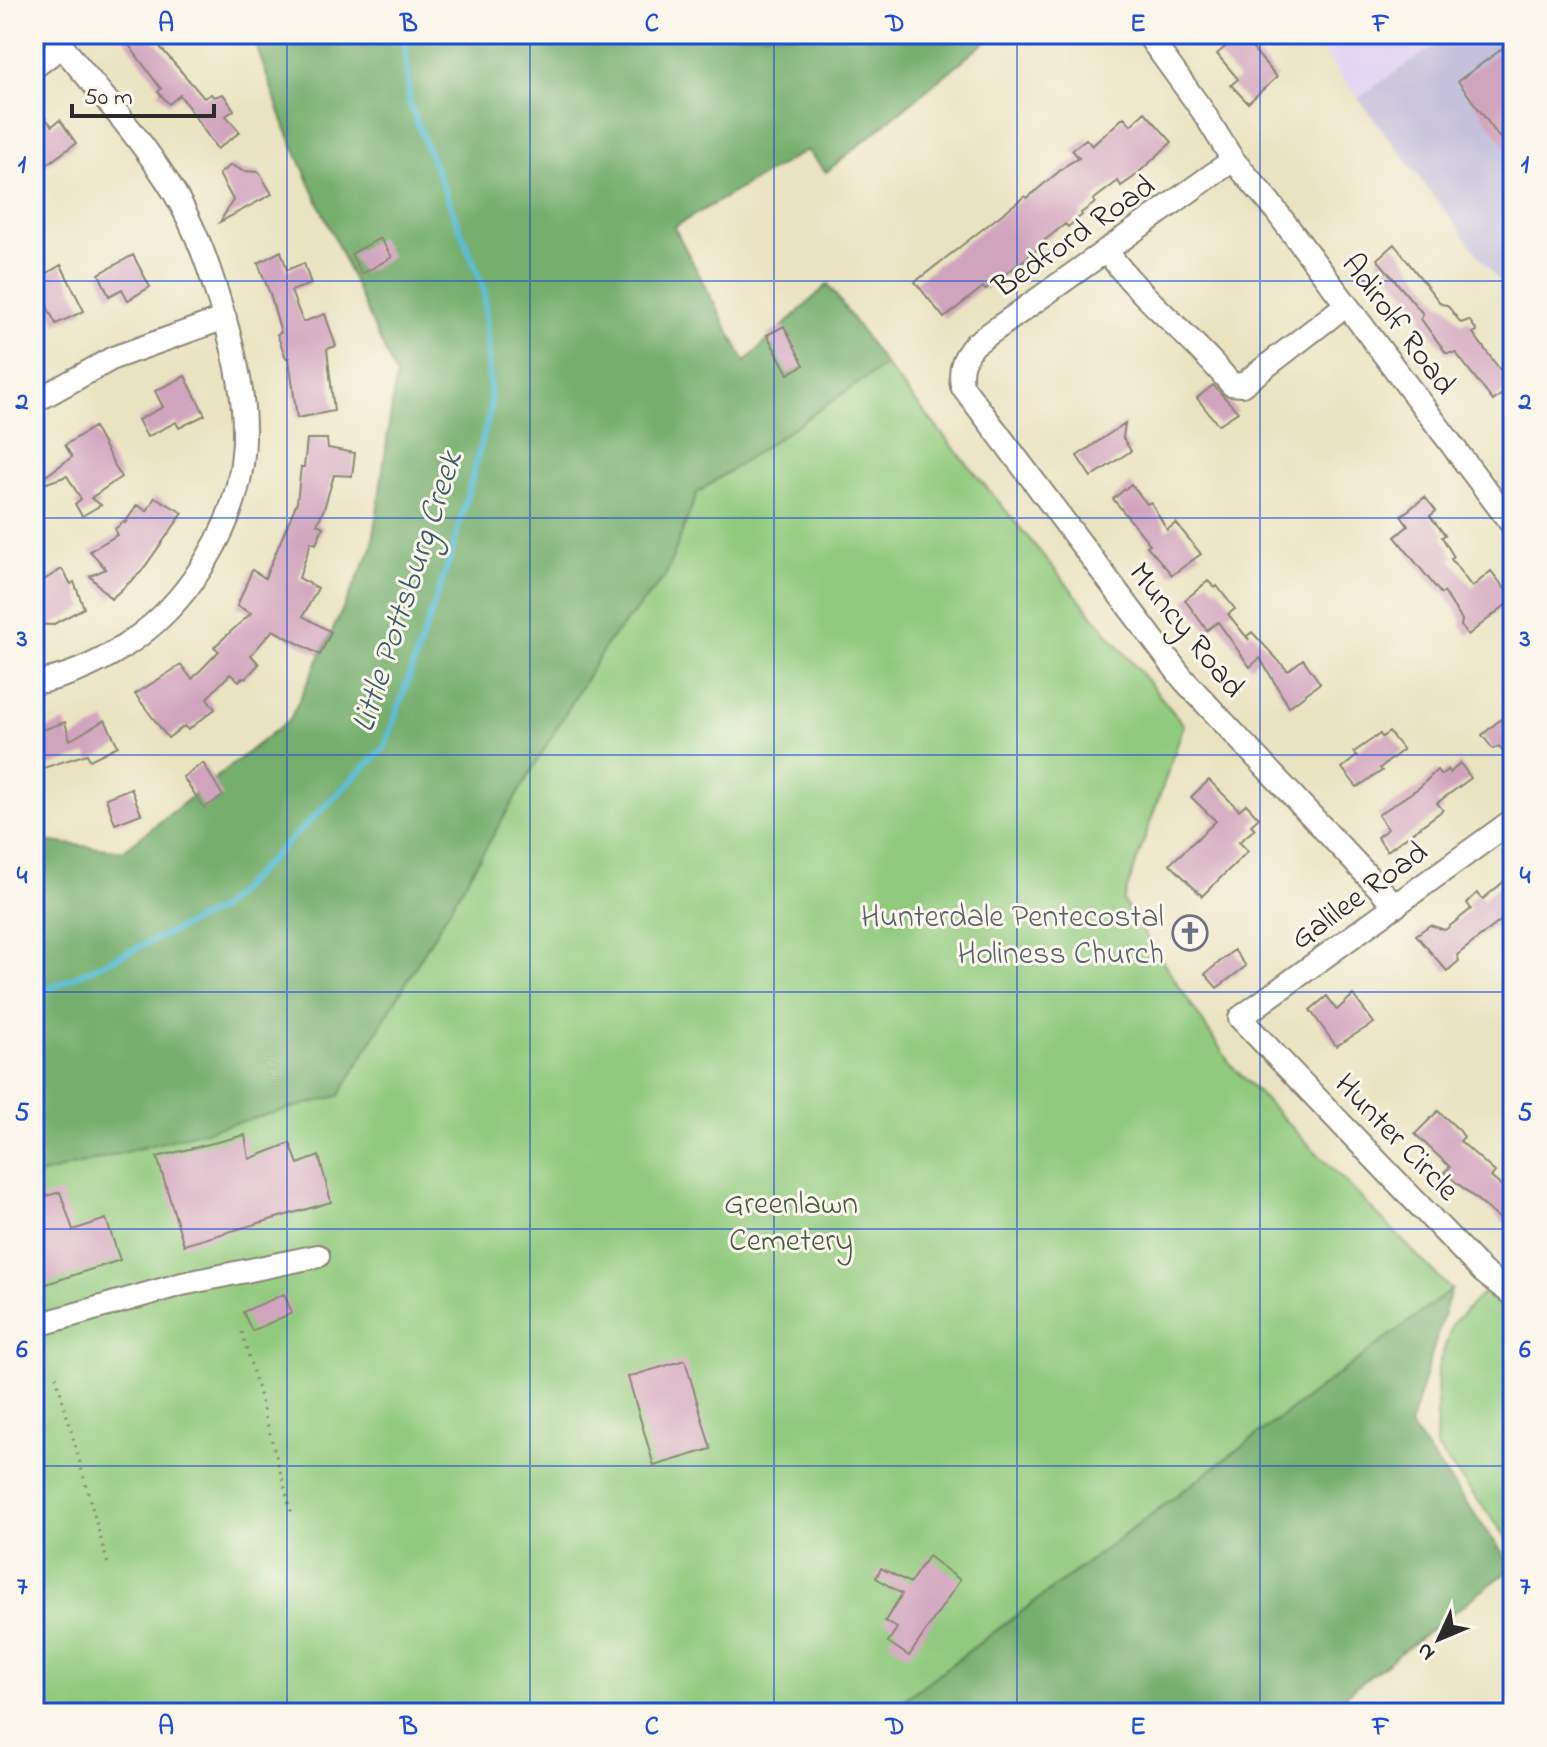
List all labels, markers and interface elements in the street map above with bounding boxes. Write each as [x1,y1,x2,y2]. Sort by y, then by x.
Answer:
text: A [158,6,174,44]
text: B [399,6,418,44]
text: C [645,6,659,44]
text: D [884,6,905,44]
text: E [1130,6,1146,44]
text: F [1371,6,1390,44]
scale bar [72,68,214,118]
text: 50 m [84,81,133,116]
text: 1 [18,147,27,185]
text: 1 [1521,147,1530,185]
street label: Bedford Road [983,164,1166,312]
street label: Adirolf Road [1328,244,1466,406]
text: 2 [15,384,29,422]
text: 2 [1518,384,1532,422]
water label: Little Pottsburg Creek [340,443,478,739]
street label: Muncy Road [1116,553,1255,709]
text: 3 [16,621,28,659]
text: 3 [1519,621,1531,659]
street label: Galilee Road [1281,831,1439,963]
text: 4 [17,858,28,896]
text: 4 [1520,858,1531,896]
place label: Hunterdale Pentecostal Holiness Church [861,895,1164,979]
church icon: Hunterdale Pentecostal Holiness Church [1171,914,1209,952]
street label: Hunter Circle [1322,1064,1469,1214]
text: 5 [15,1095,30,1133]
text: 5 [1518,1095,1533,1133]
park label: Greenlawn Cemetery [724,1182,858,1266]
text: 6 [16,1332,28,1370]
text: 6 [1519,1332,1531,1370]
text: 7 [17,1569,28,1607]
text: 7 [1520,1569,1531,1607]
north arrow [1399,1599,1479,1679]
text: N [1410,1634,1443,1667]
text: A [158,1709,174,1747]
text: B [399,1709,418,1747]
text: C [645,1709,659,1747]
text: D [884,1709,905,1747]
text: E [1130,1709,1146,1747]
text: F [1371,1709,1390,1747]

